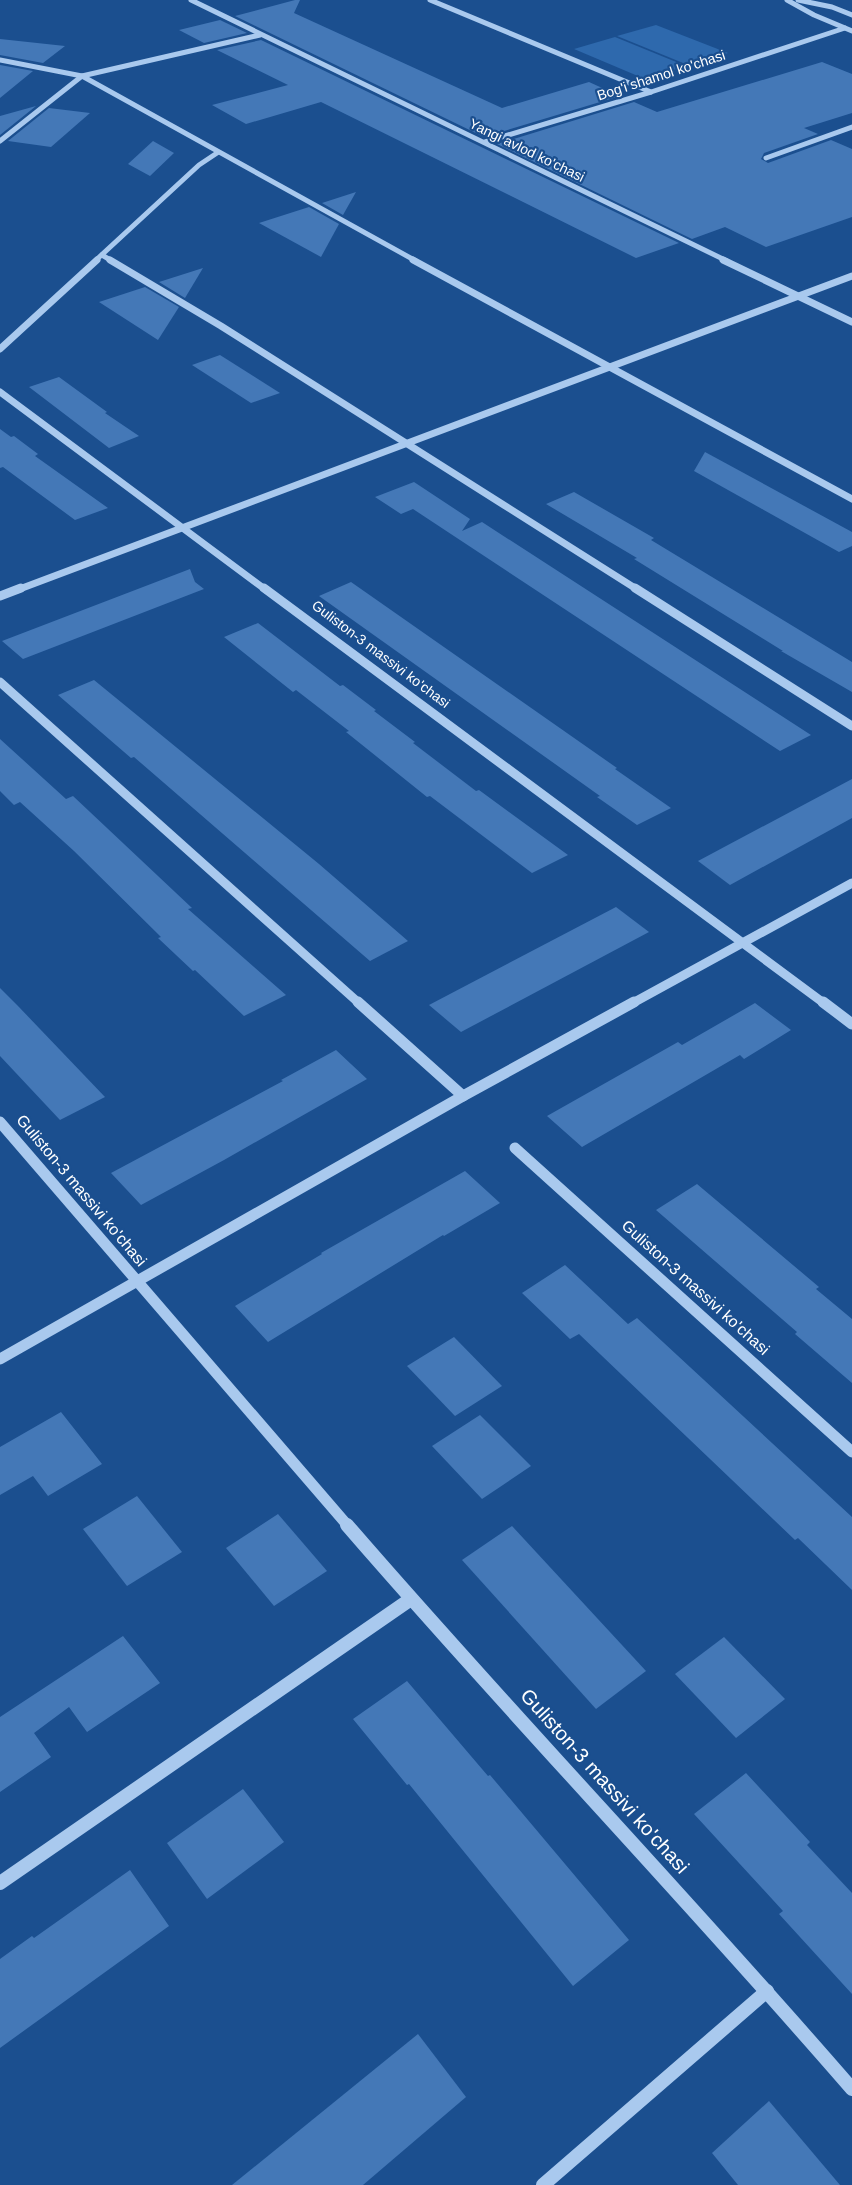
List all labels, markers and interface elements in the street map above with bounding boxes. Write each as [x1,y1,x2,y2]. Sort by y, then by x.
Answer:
street label: Bog'i shamol ko'chasi [595,47,727,103]
street label: Yangi avlod ko'chasi [467,115,587,185]
street label: Guliston-3 massivi ko'chasi [309,597,453,711]
street label: Guliston-3 massivi ko'chasi [13,1111,150,1269]
street label: Guliston-3 massivi ko'chasi [618,1217,773,1358]
street label: Guliston-3 massivi ko'chasi [516,1684,694,1878]

